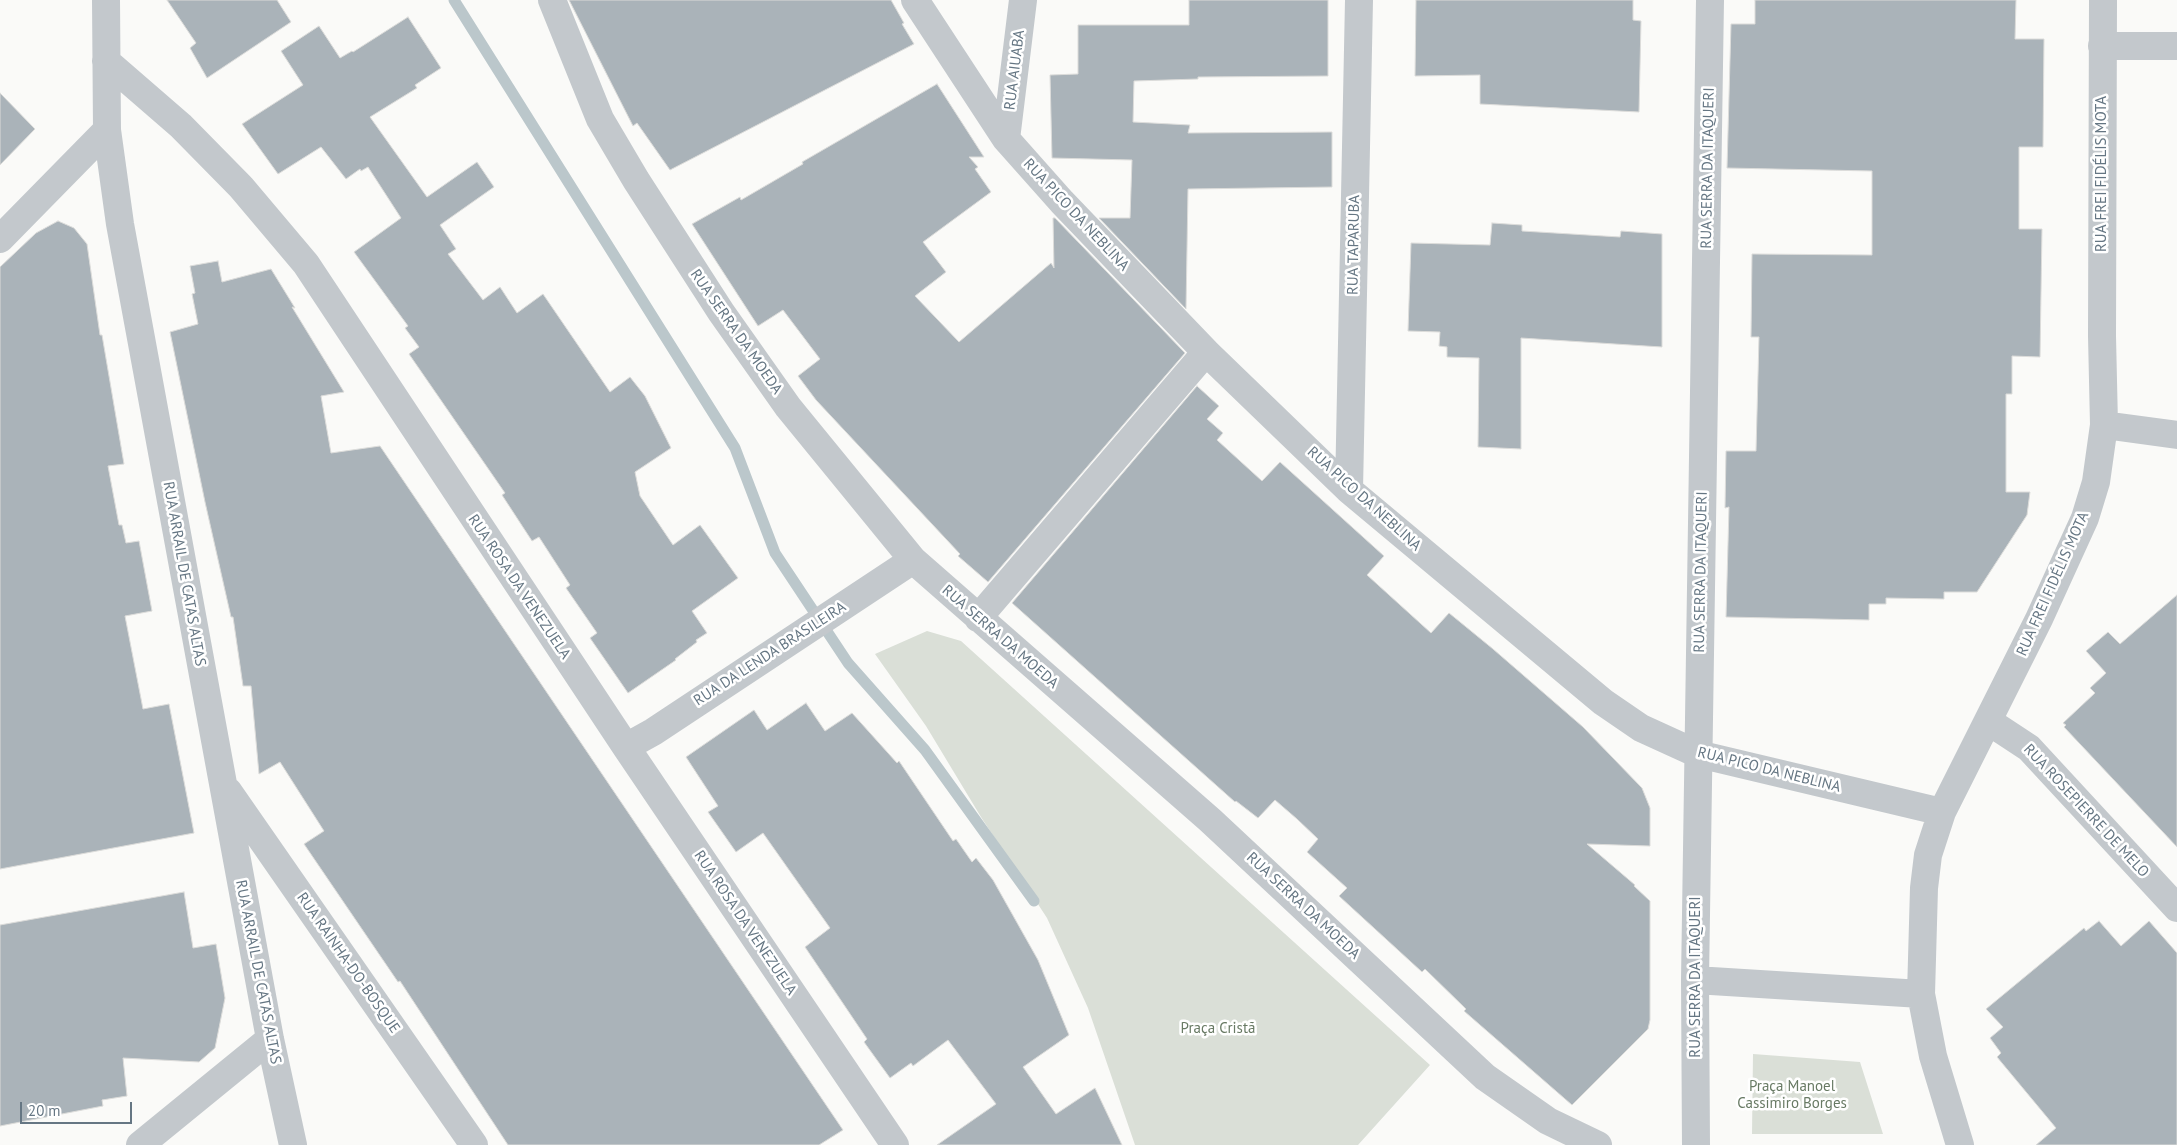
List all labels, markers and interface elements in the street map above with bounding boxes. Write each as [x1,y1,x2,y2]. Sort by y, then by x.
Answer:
street label: RUA AIUABA [1001,29,1029,111]
street label: RUA SERRA DA ITAQUERI [1698,87,1718,249]
street label: RUA FREI FIDÉLIS MOTA [2093,96,2111,252]
street label: RUA PICO DA NEBLINA [1019,155,1133,275]
street label: RUA TAPARUBA [1344,195,1364,295]
street label: RUA SERRA DA MOEDA [686,266,786,398]
street label: RUA PICO DA NEBLINA [1303,443,1425,555]
street label: RUA ARRAIL DE CATAS ALTAS [159,480,209,668]
street label: RUA SERRA DA ITAQUERI [1691,491,1711,653]
street label: RUA FREI FIDÉLIS MOTA [2013,509,2093,659]
street label: RUA ROSA DA VENEZUELA [464,511,574,663]
street label: RUA SERRA DA MOEDA [938,582,1062,692]
street label: RUA DA LENDA BRASILEIRA [691,598,849,710]
street label: RUA ROSEPIERRE DE MELO [2020,741,2152,881]
street label: RUA PICO DA NEBLINA [1696,744,1842,796]
street label: RUA ROSA DA VENEZUELA [690,847,800,999]
street label: RUA SERRA DA MOEDA [1243,849,1363,963]
street label: RUA ARRAIL DE CATAS ALTAS [231,878,285,1066]
street label: RUA RAINHA-DO-BOSQUE [293,889,403,1037]
street label: RUA SERRA DA ITAQUERI [1687,896,1705,1058]
park label: Praça Cristã [1181,1020,1255,1038]
park label: Praça Manoel Cassimiro Borges [1737,1078,1847,1113]
scale bar [22,1092,135,1124]
text: 20 m [28,1101,61,1120]

